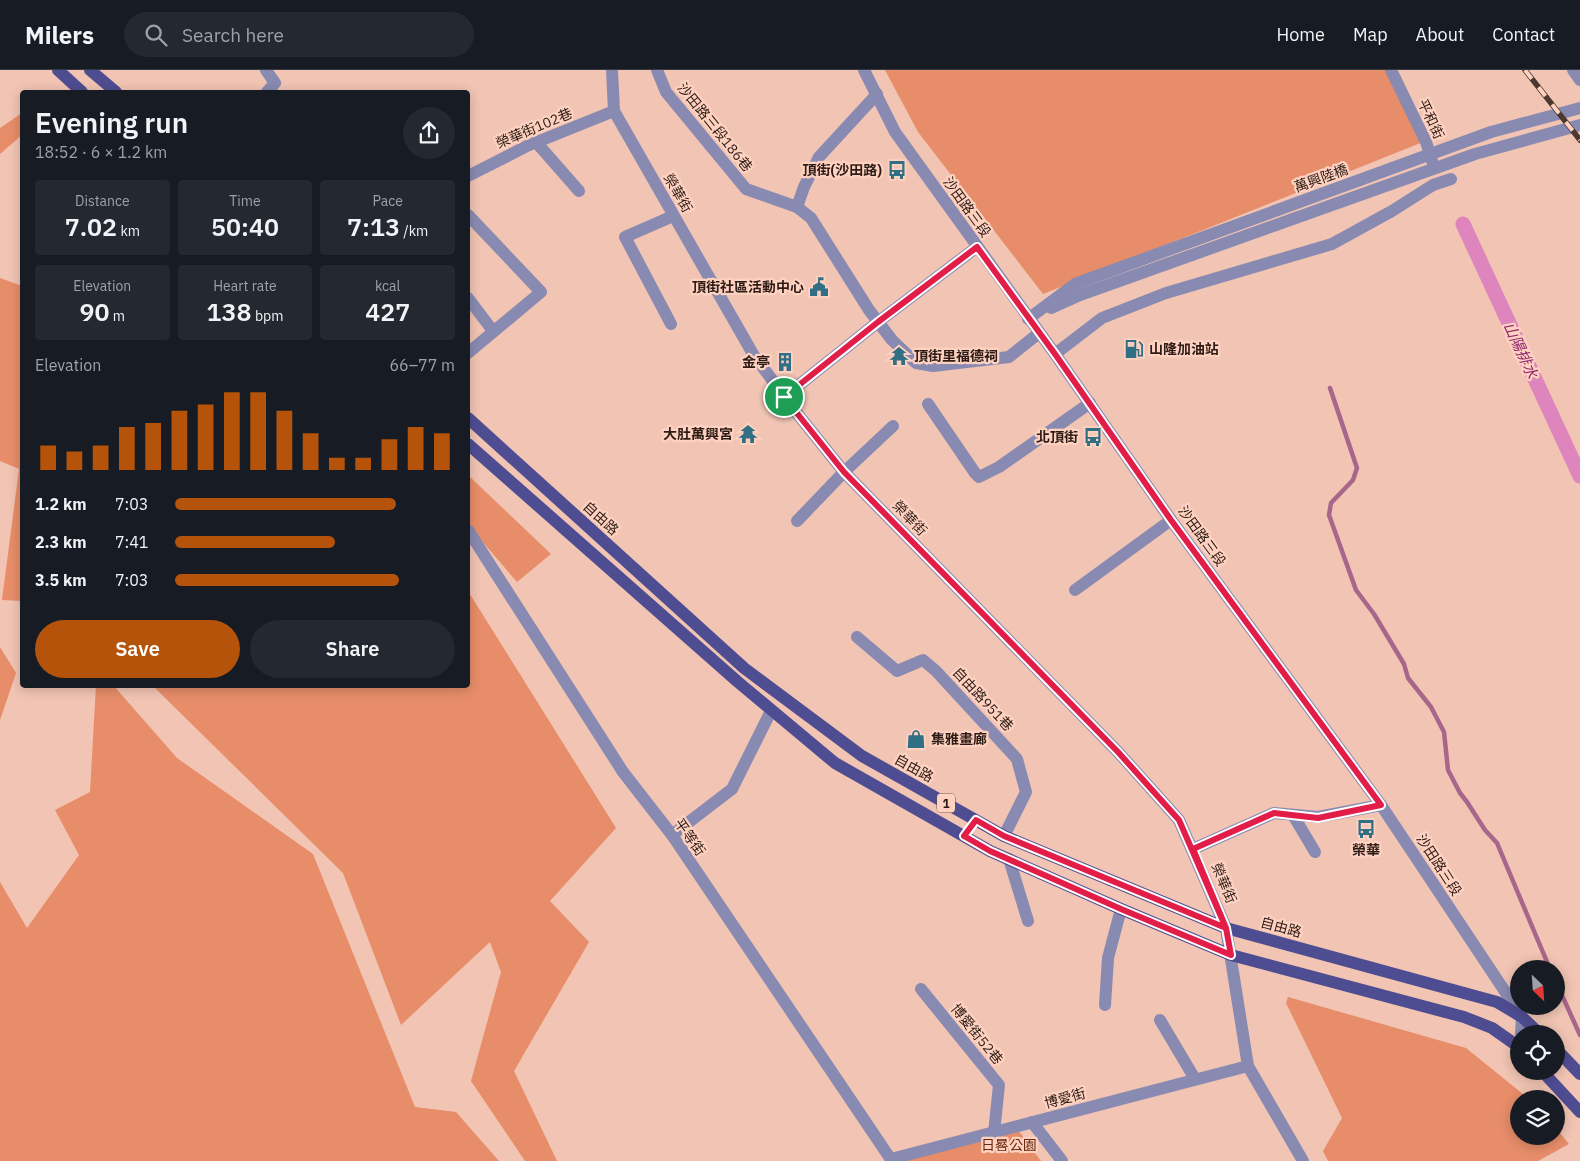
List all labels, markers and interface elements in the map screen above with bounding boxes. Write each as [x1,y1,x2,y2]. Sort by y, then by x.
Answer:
search box [124,12,474,57]
text: Milers [25,19,94,51]
icon: search [142,21,170,49]
text: Search here [182,23,284,47]
text: Home [1277,23,1325,46]
text: Map [1353,23,1388,46]
text: About [1416,23,1464,46]
text: Contact [1492,23,1555,46]
street label: 沙田路三段186巷 [674,79,756,175]
street label: 平和街 [1414,96,1448,142]
text: Evening run [35,104,188,141]
street label: 榮華街102巷 [493,104,575,152]
button: share [403,107,455,159]
text: 18:52 · 6 × 1.2 km [35,142,167,162]
bus stop icon: 頂街(沙田路) [886,159,908,181]
street label: 萬興陸橋 [1292,160,1350,196]
place label: 頂街(沙田路) [803,161,882,179]
street label: 榮華街 [660,170,696,216]
street label: 沙田路三段 [939,173,995,241]
text: Distance [75,192,130,210]
text: Time [229,192,261,210]
text: Pace [372,192,403,210]
text: 7.02 [65,210,117,243]
text: 50:40 [211,210,279,243]
text: 7:13 [347,210,400,243]
text: km [117,222,140,240]
text: /km [400,222,428,240]
public building icon: 頂街社區活動中心 [808,276,830,298]
text: Elevation [73,277,131,295]
text: Heart rate [213,277,277,295]
text: kcal [375,277,400,295]
place label: 頂街社區活動中心 [692,278,804,296]
text: 90 [80,295,110,328]
text: 138 [207,295,252,328]
text: 427 [365,295,410,328]
text: m [110,307,125,325]
text: bpm [252,307,283,325]
water label: 山陽排水 [1500,319,1543,382]
fuel station icon: 山隆加油站 [1123,338,1145,360]
place label: 山隆加油站 [1149,340,1219,358]
temple icon: 頂街里福德祠 [888,345,910,367]
place label: 頂街里福德祠 [914,347,998,365]
building icon: 金亭 [774,351,796,373]
place label: 金亭 [742,353,770,371]
text: Elevation [35,355,101,375]
text: 66–77 m [389,355,455,375]
pin [763,376,805,418]
icon: arrive [770,383,798,411]
temple icon: 大肚萬興宮 [737,423,759,445]
place label: 大肚萬興宮 [663,425,733,443]
bus stop icon: 北頂街 [1082,426,1104,448]
place label: 北頂街 [1036,428,1078,446]
text: 1.2 km [35,494,86,514]
text: 7:03 [115,494,148,514]
street label: 自由路 [579,497,623,539]
street label: 榮華街 [889,497,931,539]
street label: 沙田路三段 [1174,502,1230,570]
text: 2.3 km [35,532,86,552]
text: 7:41 [115,532,148,552]
text: 3.5 km [35,570,86,590]
text: 7:03 [115,570,148,590]
button: Save [35,620,240,678]
button: Share [250,620,455,678]
street label: 自由路951巷 [949,663,1017,735]
shop icon: 集雅畫廊 [905,728,927,750]
place label: 集雅畫廊 [931,730,987,748]
street label: 自由路 [891,750,937,786]
road number: 1 [937,794,955,812]
street label: 平等街 [671,815,709,859]
bus stop icon: 榮華 [1355,818,1377,840]
street label: 沙田路三段 [1412,831,1466,899]
place label: 榮華 [1352,841,1380,859]
street label: 榮華街 [1208,860,1240,906]
street label: 自由路 [1258,913,1304,941]
north arrow [1510,960,1565,1015]
map controls [1510,960,1565,1145]
street label: 博愛街52巷 [947,1000,1007,1068]
button: locate [1510,1025,1565,1080]
street label: 博愛街 [1042,1084,1088,1112]
button: layers [1510,1090,1565,1145]
park label: 日晷公園 [981,1136,1037,1154]

